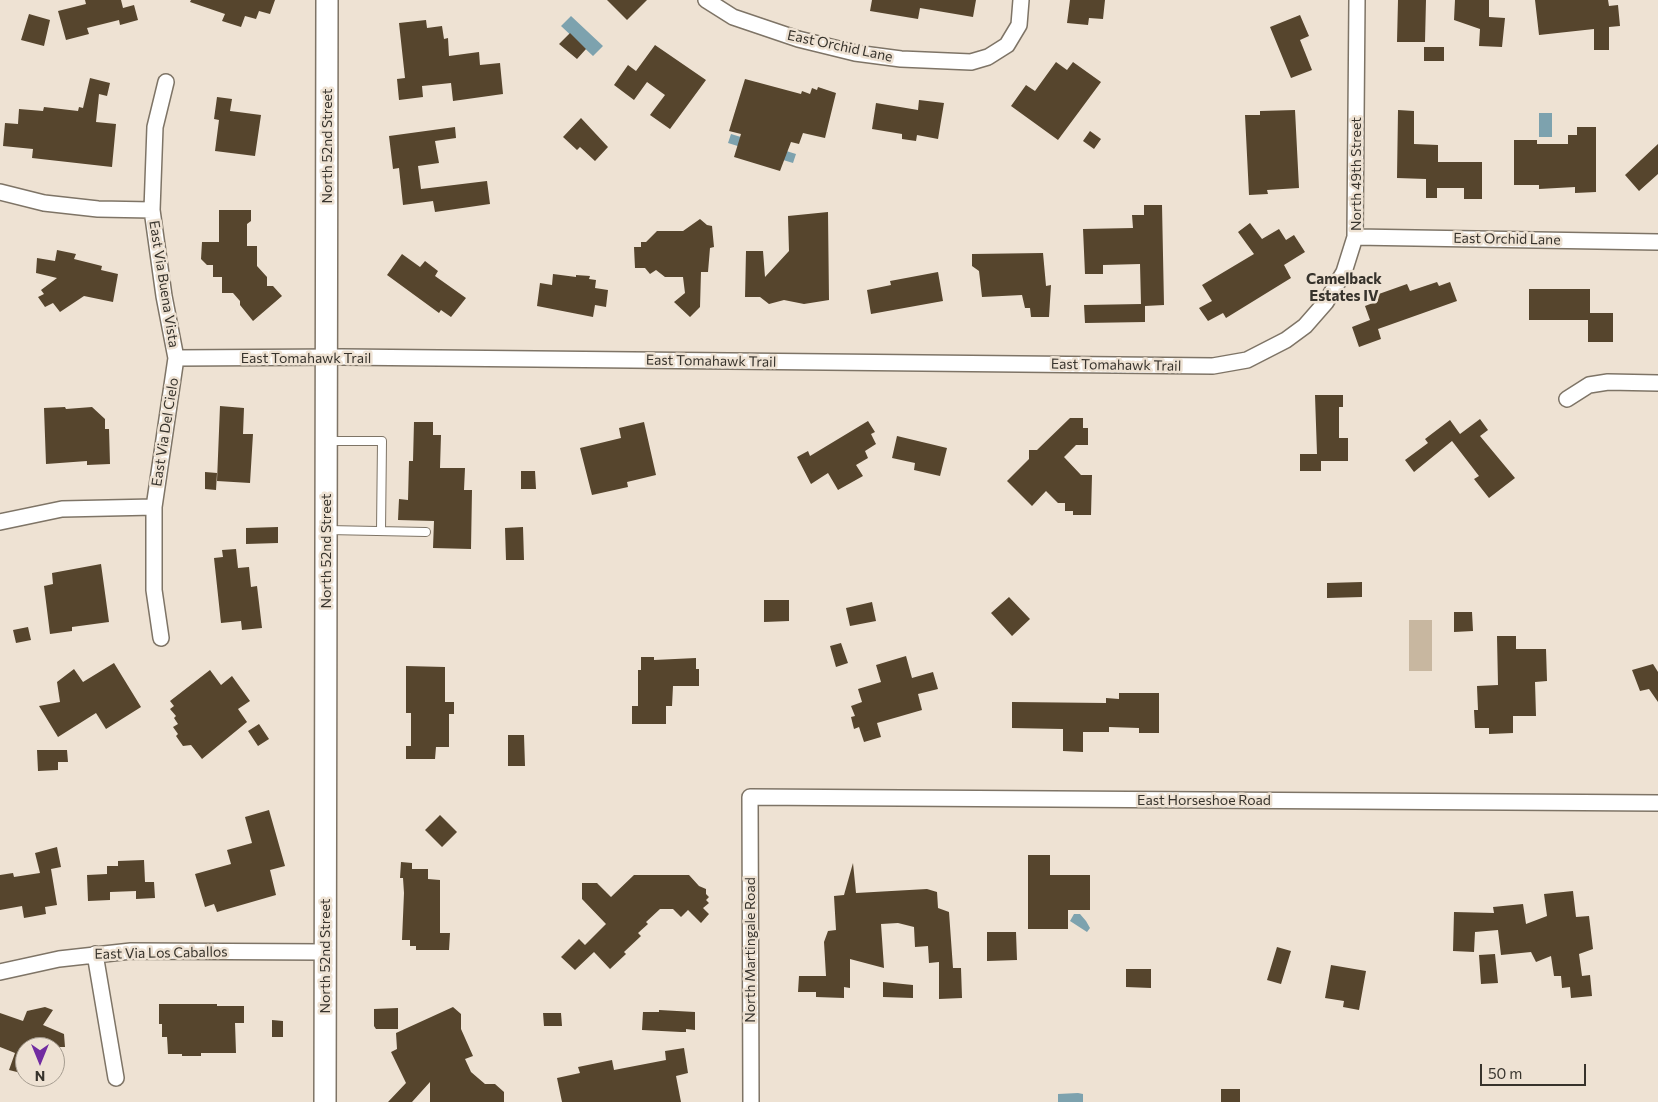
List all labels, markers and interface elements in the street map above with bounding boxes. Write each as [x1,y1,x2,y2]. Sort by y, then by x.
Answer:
street label: East Orchid Lane [786,27,894,65]
street label: North 52nd Street [319,88,335,204]
street label: North 49th Street [1348,117,1364,231]
street label: East Via Buena Vista [146,219,182,349]
street label: East Orchid Lane [1453,230,1561,248]
district label: Camelback Estates IV [1306,270,1382,305]
street label: East Tomahawk Trail [241,350,371,366]
street label: East Tomahawk Trail [646,351,776,371]
street label: East Tomahawk Trail [1051,355,1181,375]
street label: East Via Del Cielo [148,376,182,488]
street label: North 52nd Street [318,493,334,609]
street label: East Horseshoe Road [1137,792,1271,808]
street label: North Martingale Road [742,877,758,1023]
street label: North 52nd Street [317,898,333,1014]
street label: East Via Los Caballos [94,943,228,963]
north arrow [15,1037,65,1087]
scale bar [1483,1054,1589,1086]
text: 50 m [1488,1064,1522,1082]
text: N [35,1068,45,1085]

